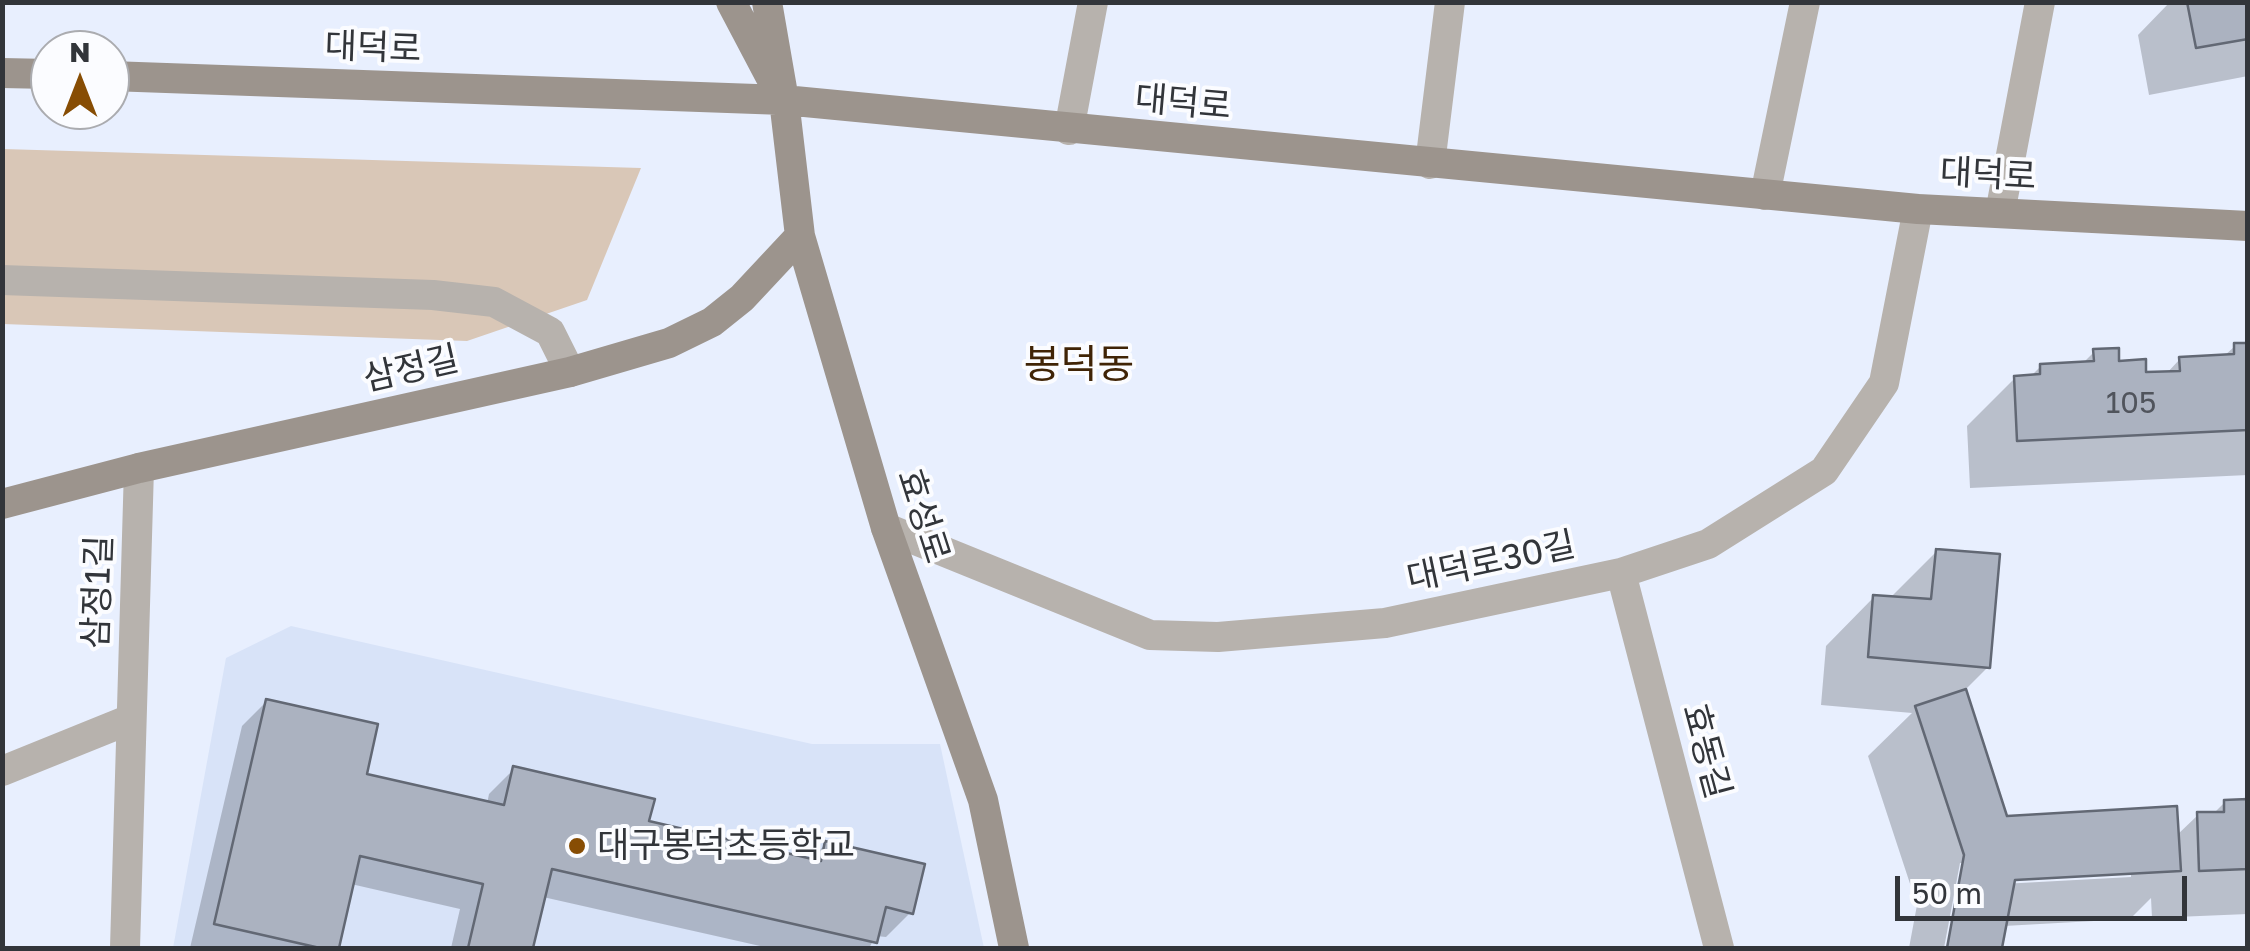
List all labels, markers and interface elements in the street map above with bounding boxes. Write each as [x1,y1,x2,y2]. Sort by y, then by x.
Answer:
street label: 대덕로 [324,25,422,71]
north arrow [30,30,130,130]
text: N [69,35,91,68]
street label: 대덕로 [1133,78,1233,128]
street label: 대덕로 [1939,152,2037,198]
street label: 삼정길 [359,338,463,400]
district label: 봉덕동 [1024,341,1134,389]
house number: 105 [2106,385,2156,421]
street label: 효성로 [888,464,958,568]
street label: 대덕로30길 [1403,524,1579,600]
street label: 삼정1길 [75,535,121,649]
street label: 효동길 [1673,699,1739,803]
place label: 대구봉덕초등학교 [597,825,855,867]
marker: 대구봉덕초등학교 [566,835,588,857]
scale bar [1900,856,2192,918]
text: 50 m [1912,875,1982,911]

